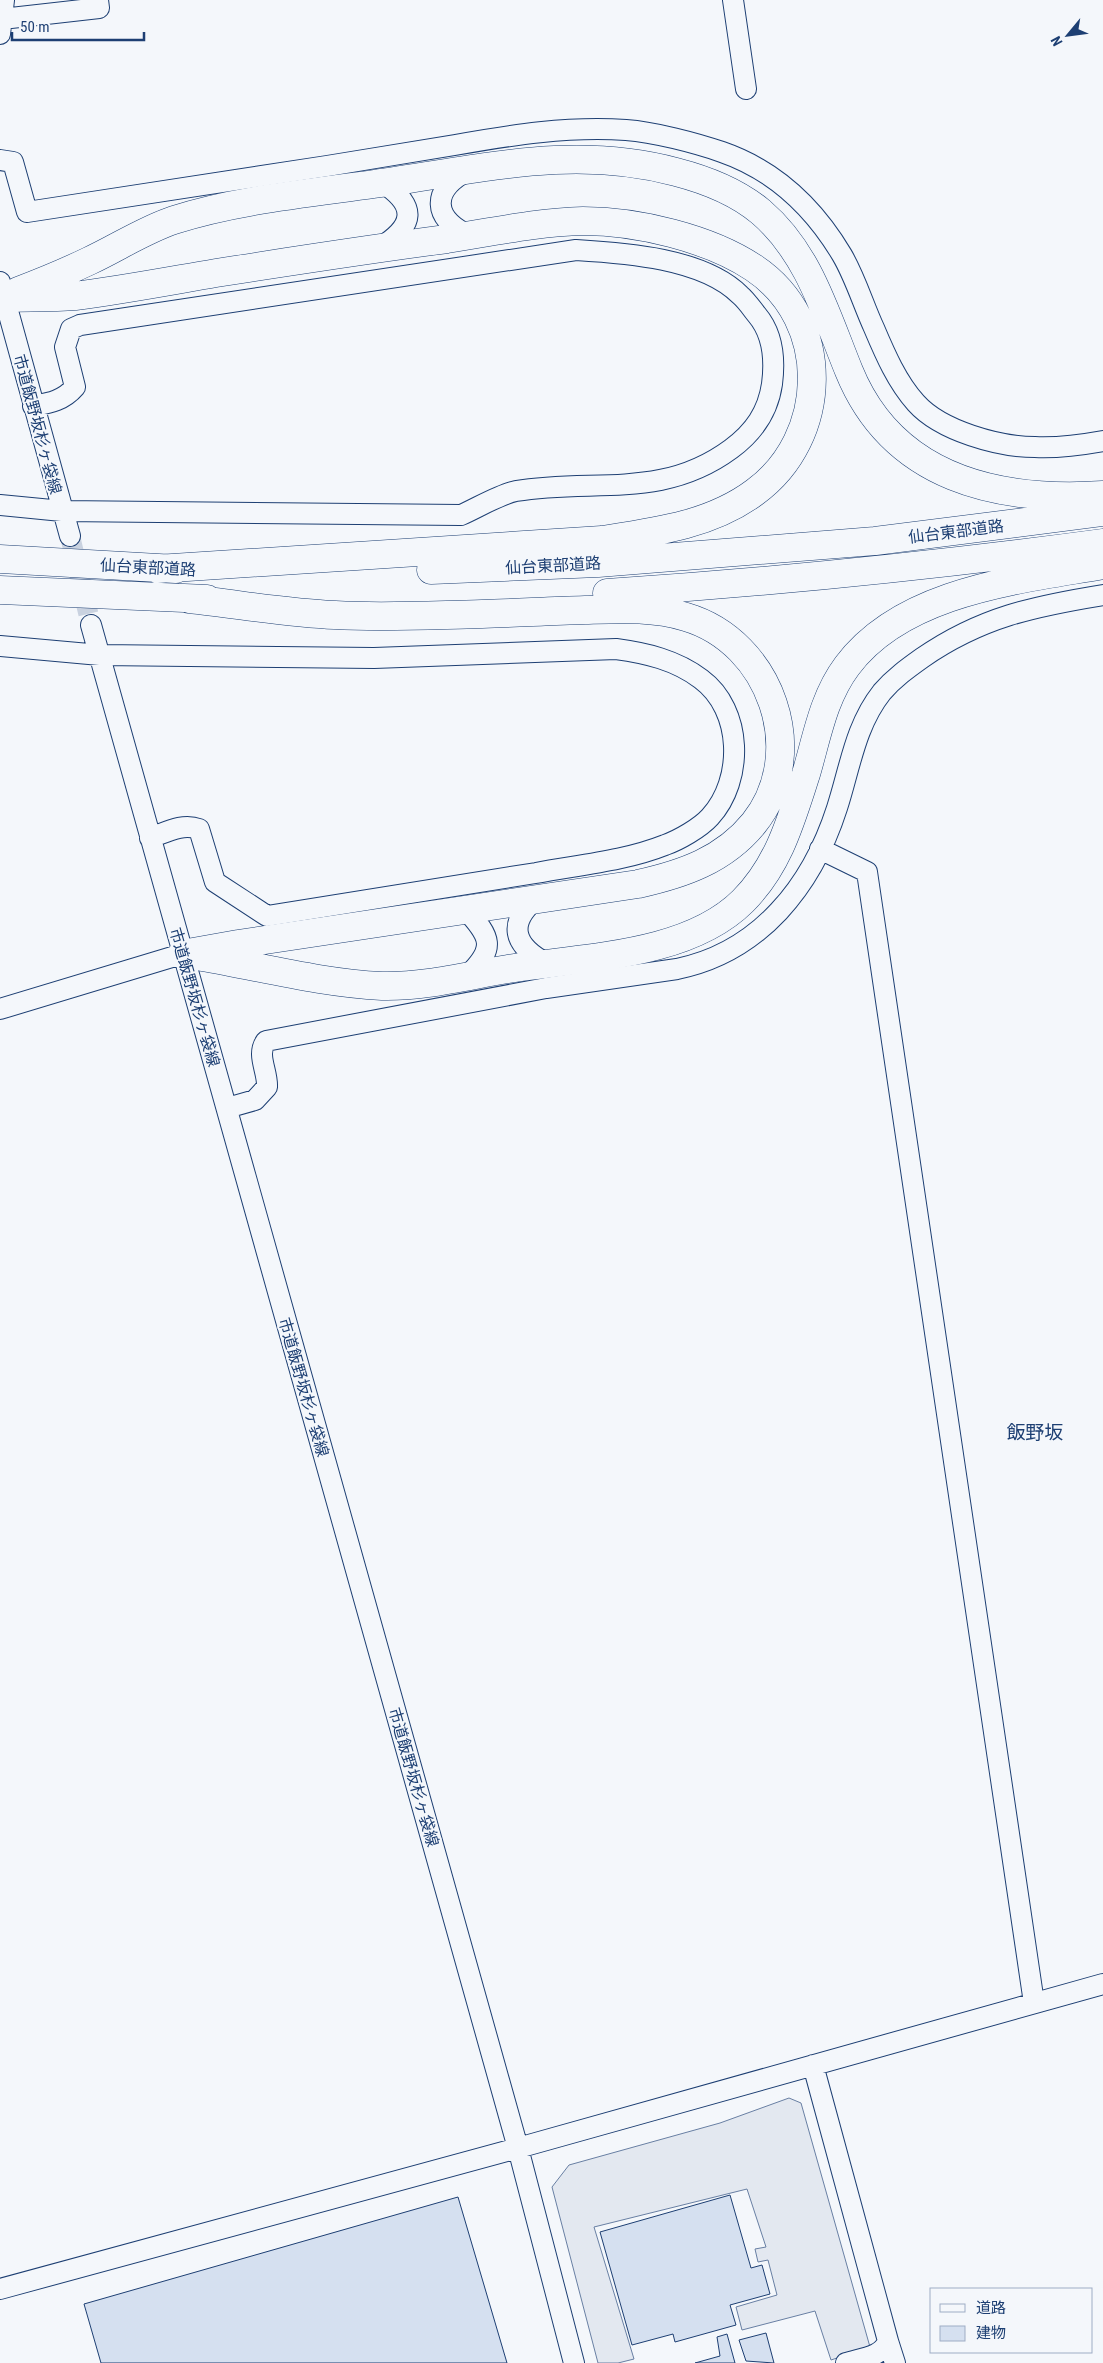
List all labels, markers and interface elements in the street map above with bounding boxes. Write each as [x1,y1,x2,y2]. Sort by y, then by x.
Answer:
scale bar [12,10,145,42]
north arrow [1043,10,1093,60]
text: 50 m [20,18,50,36]
text: N [1048,34,1066,49]
street label: 市道飯野坂杉ヶ袋線 [10,352,65,496]
street label: 仙台東部道路 [907,516,1005,547]
street label: 仙台東部道路 [505,553,601,577]
street label: 仙台東部道路 [100,555,196,579]
street label: 市道飯野坂杉ヶ袋線 [166,925,223,1069]
street label: 市道飯野坂杉ヶ袋線 [275,1315,332,1459]
district label: 飯野坂 [1006,1421,1064,1444]
street label: 市道飯野坂杉ヶ袋線 [385,1705,442,1849]
legend [930,2288,1093,2353]
text: 道路 [976,2299,1006,2317]
text: 建物 [976,2324,1006,2342]

